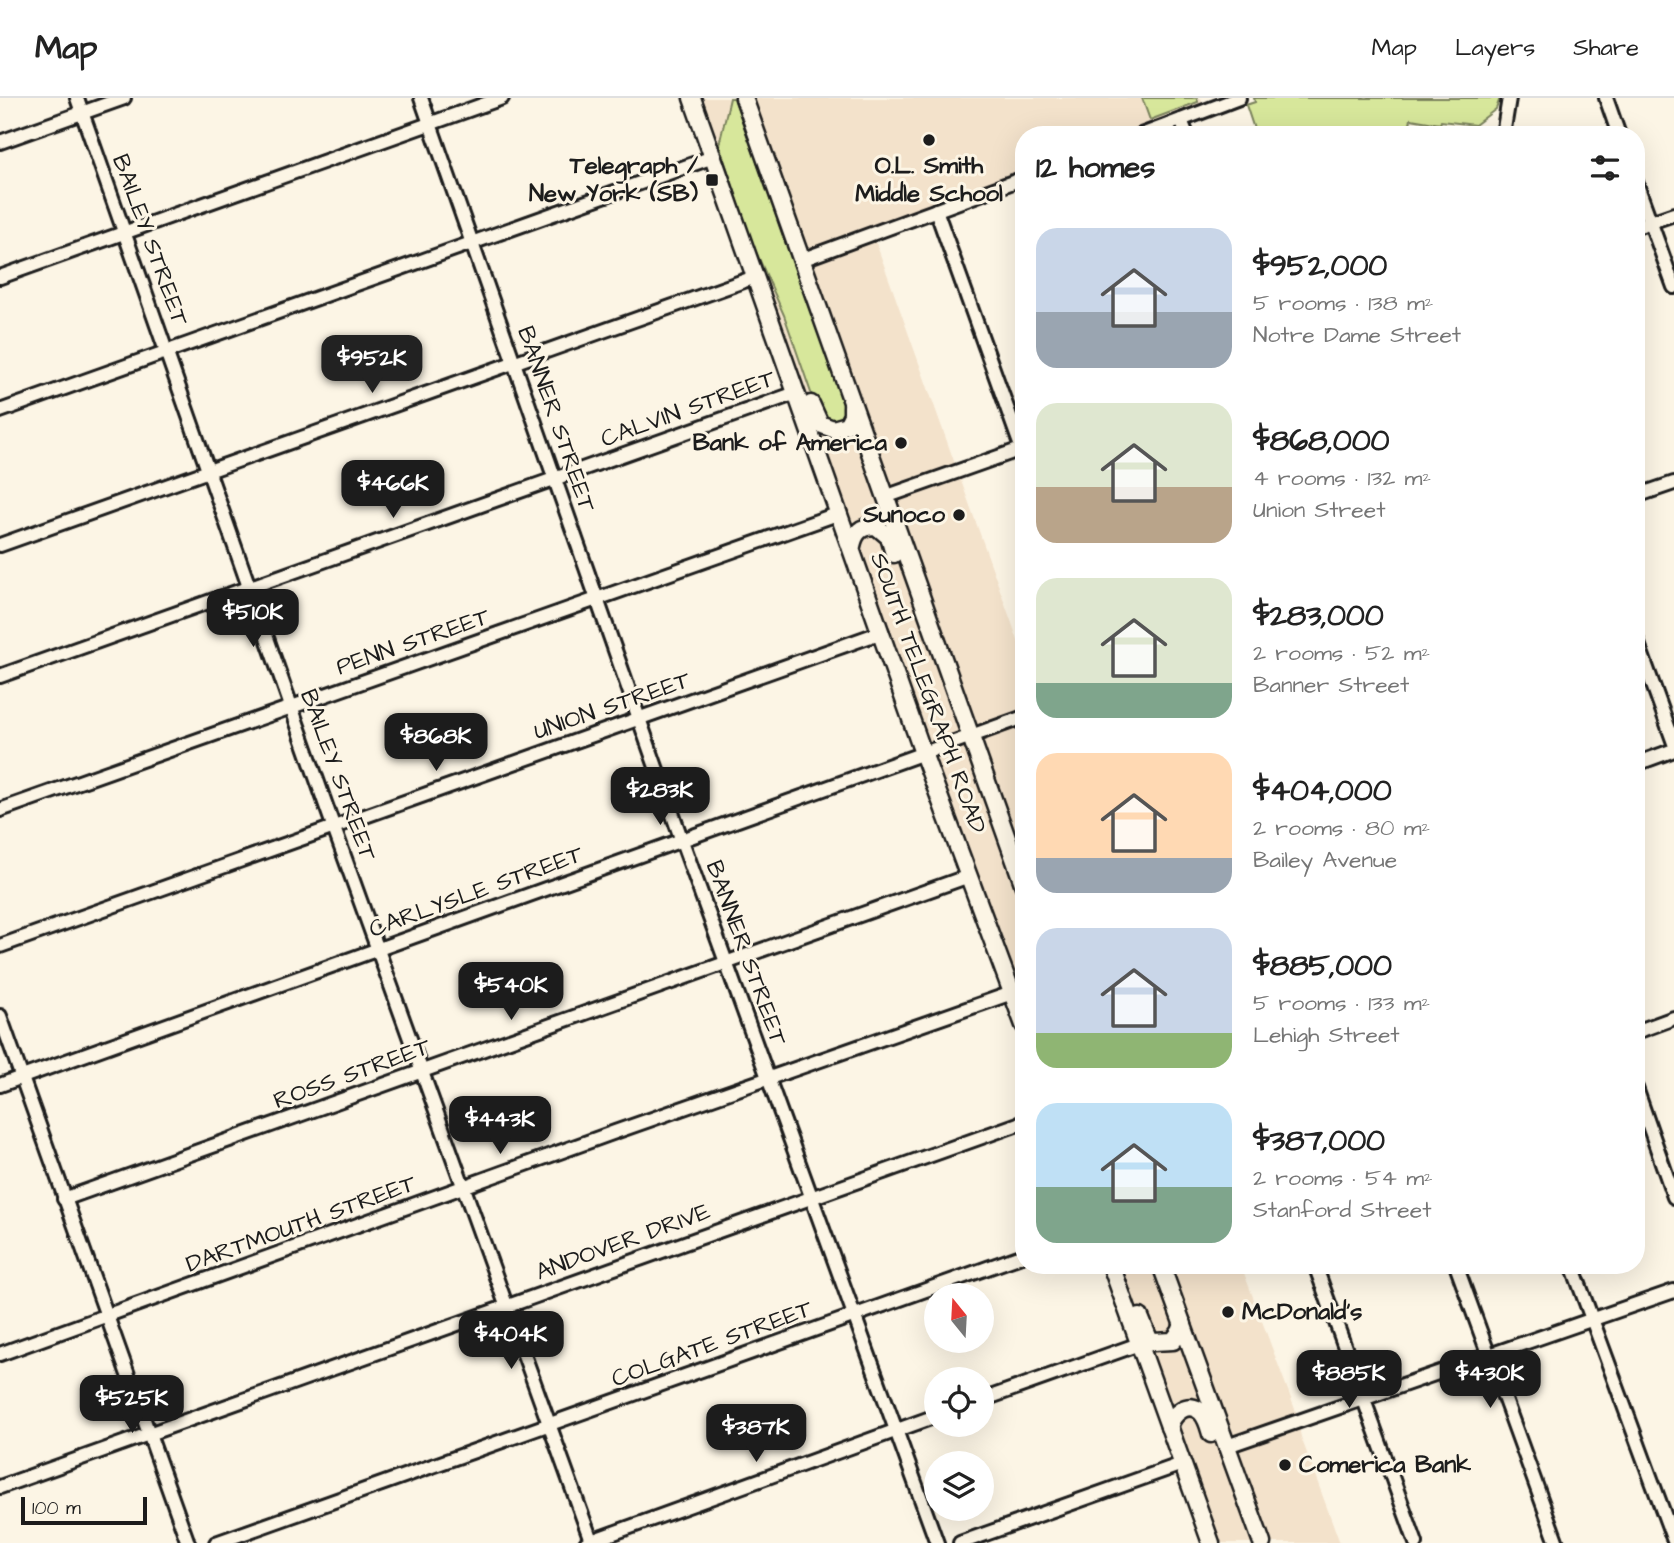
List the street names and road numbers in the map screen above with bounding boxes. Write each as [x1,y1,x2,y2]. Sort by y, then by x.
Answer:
street label: BAILEY STREET [103,150,197,331]
street label: BANNER STREET [508,322,604,516]
street label: CALVIN STREET [596,362,780,456]
street label: SOUTH TELEGRAPH ROAD [861,548,995,838]
street label: PENN STREET [332,600,494,684]
street label: UNION STREET [529,663,695,749]
street label: BAILEY STREET [291,685,385,866]
street label: CARLYSLE STREET [364,837,588,947]
street label: BANNER STREET [697,856,795,1050]
street label: ROSS STREET [269,1030,435,1118]
street label: DARTMOUTH STREET [181,1167,421,1281]
street label: ANDOVER DRIVE [531,1195,715,1289]
street label: COLGATE STREET [607,1292,817,1396]

